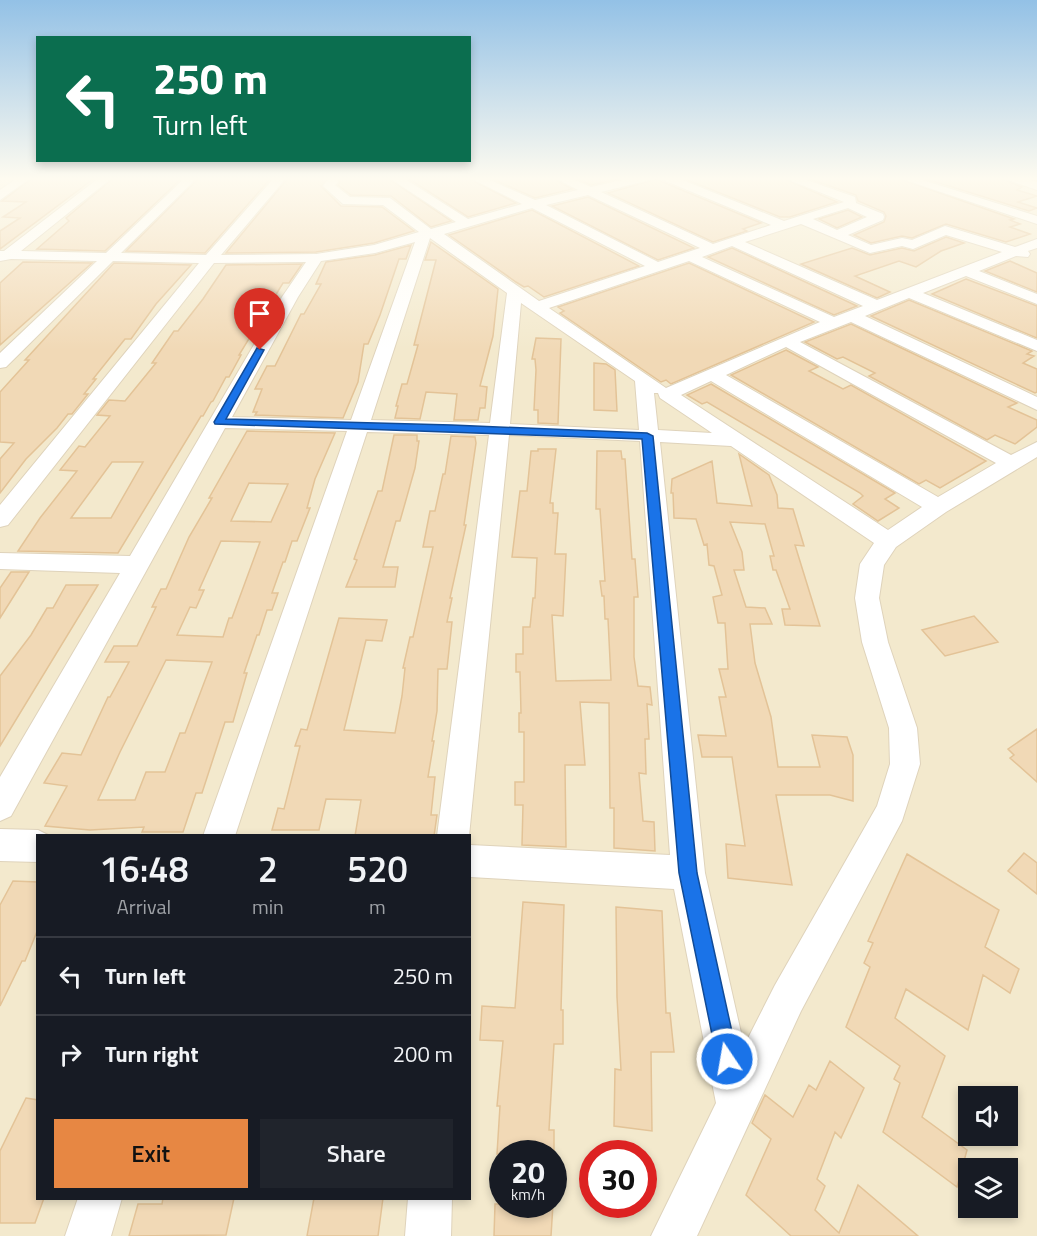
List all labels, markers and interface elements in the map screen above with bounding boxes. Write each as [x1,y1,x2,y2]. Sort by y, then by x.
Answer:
text: 250 m [153,46,268,110]
icon: left [54,60,132,138]
text: Turn left [153,104,247,145]
pin [234,288,285,350]
icon: arrive [243,297,276,330]
text: 16:48 [99,841,189,896]
text: 2 [258,841,278,896]
text: 520 [347,841,408,896]
text: Arrival [117,891,171,922]
text: min [252,891,284,922]
text: m [369,891,386,922]
text: Turn left [105,959,186,993]
text: 250 m [393,959,453,993]
icon: left [54,960,87,993]
position arrow [695,1027,759,1091]
text: Turn right [105,1037,199,1071]
text: 200 m [393,1037,453,1071]
icon: right [54,1038,87,1071]
map controls [958,1086,1018,1218]
button: sound [958,1086,1018,1146]
button: Exit [54,1119,248,1188]
button: Share [260,1119,453,1188]
speed limit sign: 30 [579,1140,657,1218]
text: 20 [511,1149,545,1195]
button: layers [958,1158,1018,1218]
text: km/h [511,1183,545,1206]

